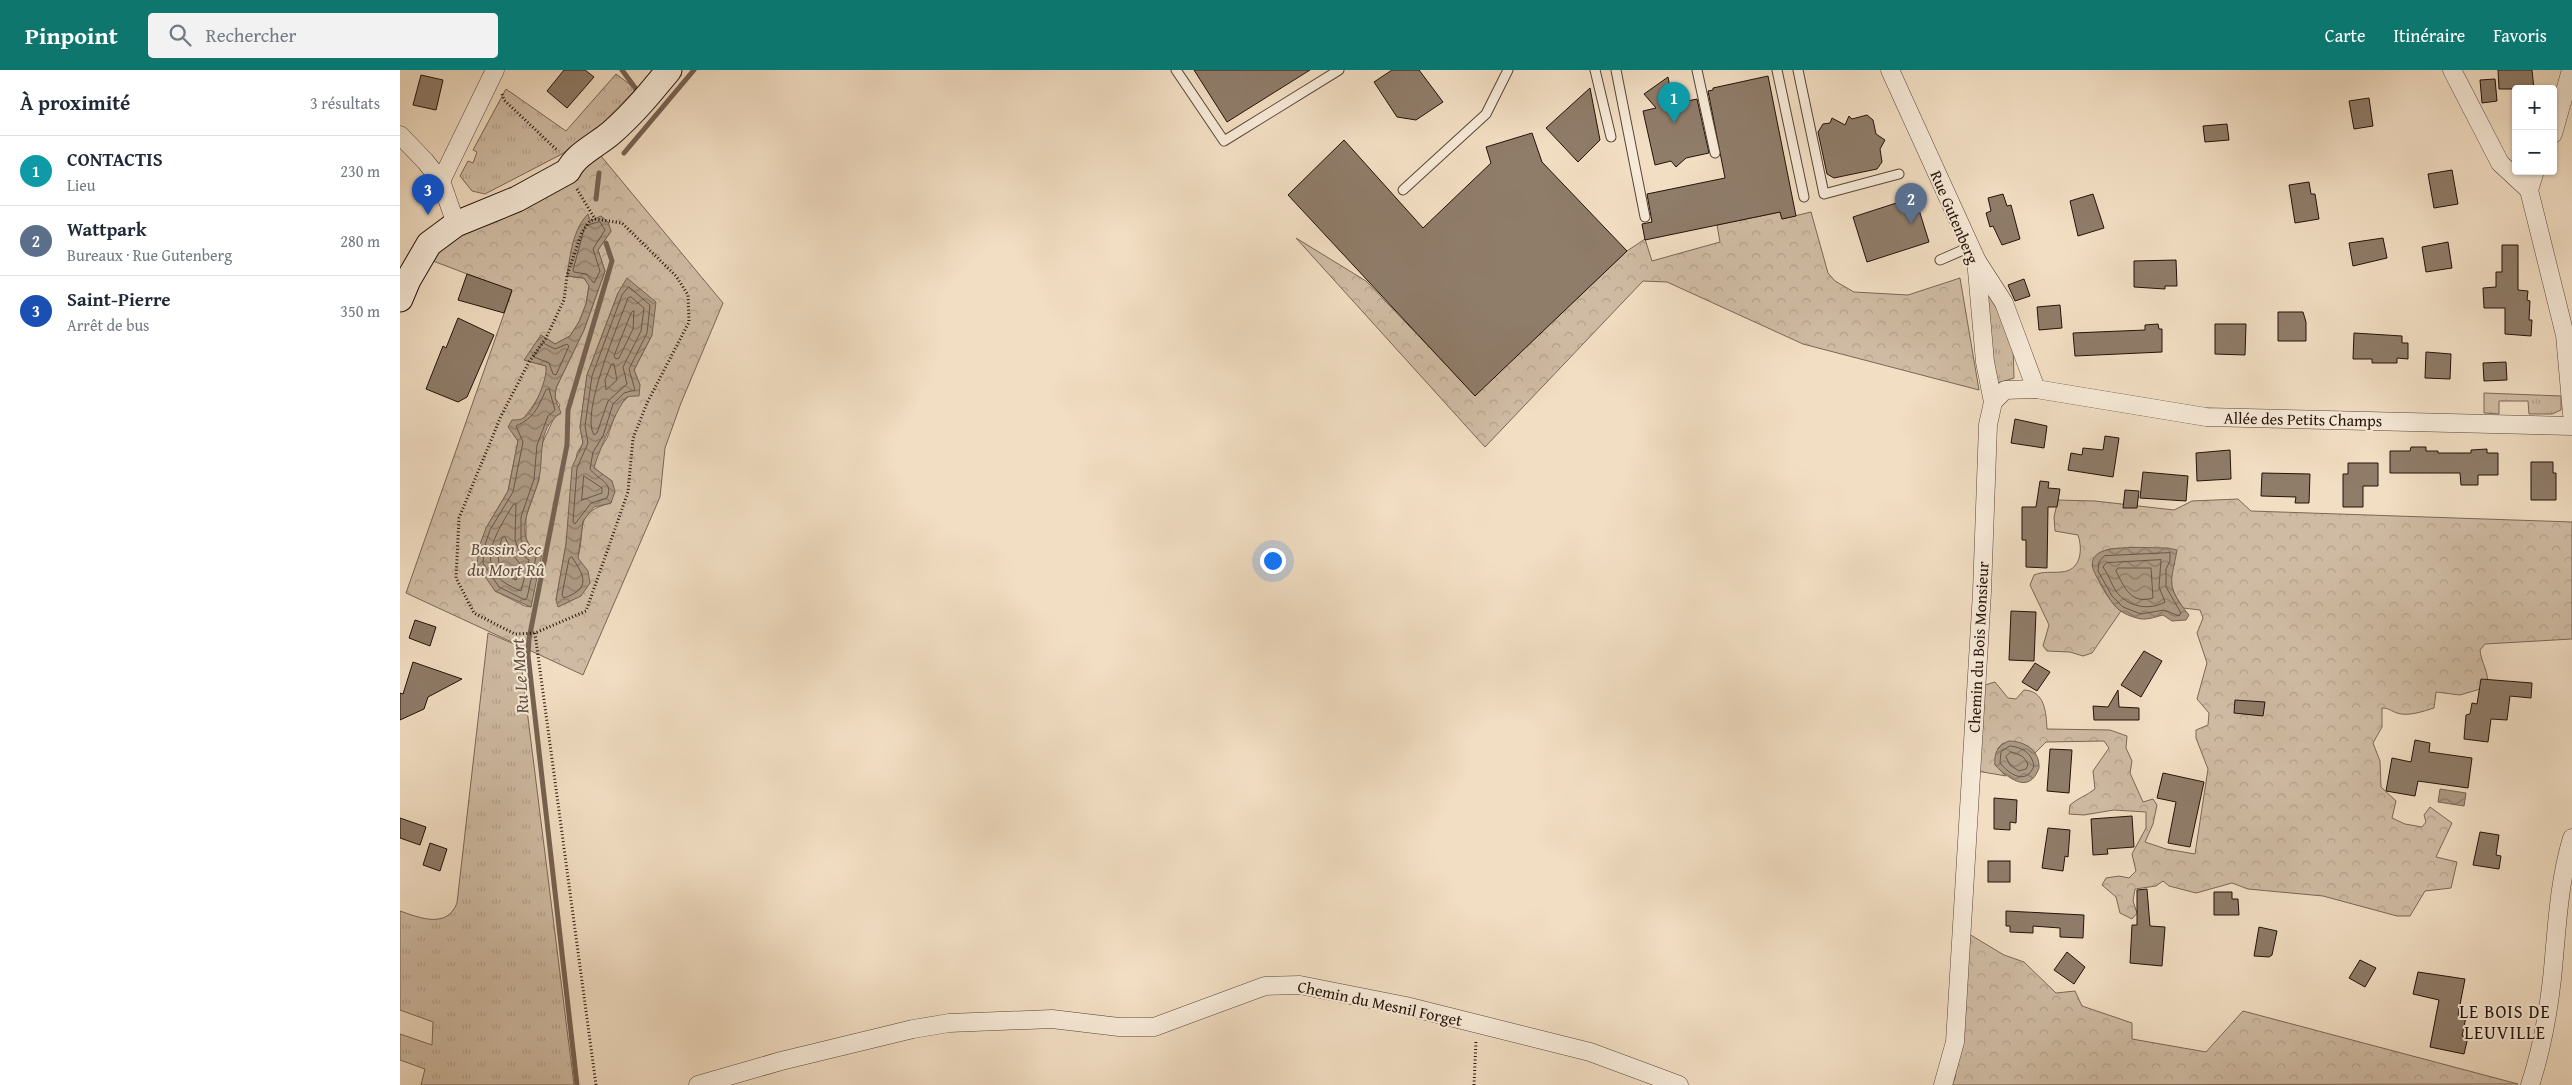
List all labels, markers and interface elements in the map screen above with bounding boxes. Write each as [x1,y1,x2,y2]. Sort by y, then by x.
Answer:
search box [148,13,498,58]
text: Pinpoint [25,18,118,53]
icon: search [166,21,194,49]
text: Rechercher [206,21,296,49]
text: Carte [2325,22,2365,49]
text: Itinéraire [2393,22,2465,49]
text: Favoris [2493,22,2547,49]
pin: 1 [1658,82,1690,123]
map controls [2512,85,2557,175]
button: + [2512,85,2557,130]
text: À proximité [20,87,130,118]
text: 3 résultats [310,91,380,115]
button: − [2512,130,2557,175]
text: CONTACTIS [67,145,163,173]
text: 1 [32,159,40,183]
text: 230 m [340,159,380,183]
street label: Rue Gutenberg [1925,167,1985,268]
text: Lieu [67,173,95,197]
pin: 3 [412,174,444,215]
pin: 2 [1895,183,1927,224]
text: Wattpark [67,215,147,243]
text: 2 [32,229,40,253]
text: 280 m [340,229,380,253]
text: Bureaux · Rue Gutenberg [67,243,232,267]
text: Saint-Pierre [67,285,171,313]
text: 3 [32,299,40,323]
text: 350 m [340,299,380,323]
text: Arrêt de bus [67,313,149,337]
street label: Allée des Petits Champs [2224,406,2382,432]
water label: Bassin Sec du Mort Rû [467,535,545,583]
your location [1260,548,1286,574]
street label: Chemin du Bois Monsieur [1962,560,1994,733]
water label: Ru Le Mort [503,637,536,716]
street label: Chemin du Mesnil Forget [1296,974,1465,1032]
district label: LE BOIS DE LEUVILLE [2459,998,2551,1046]

